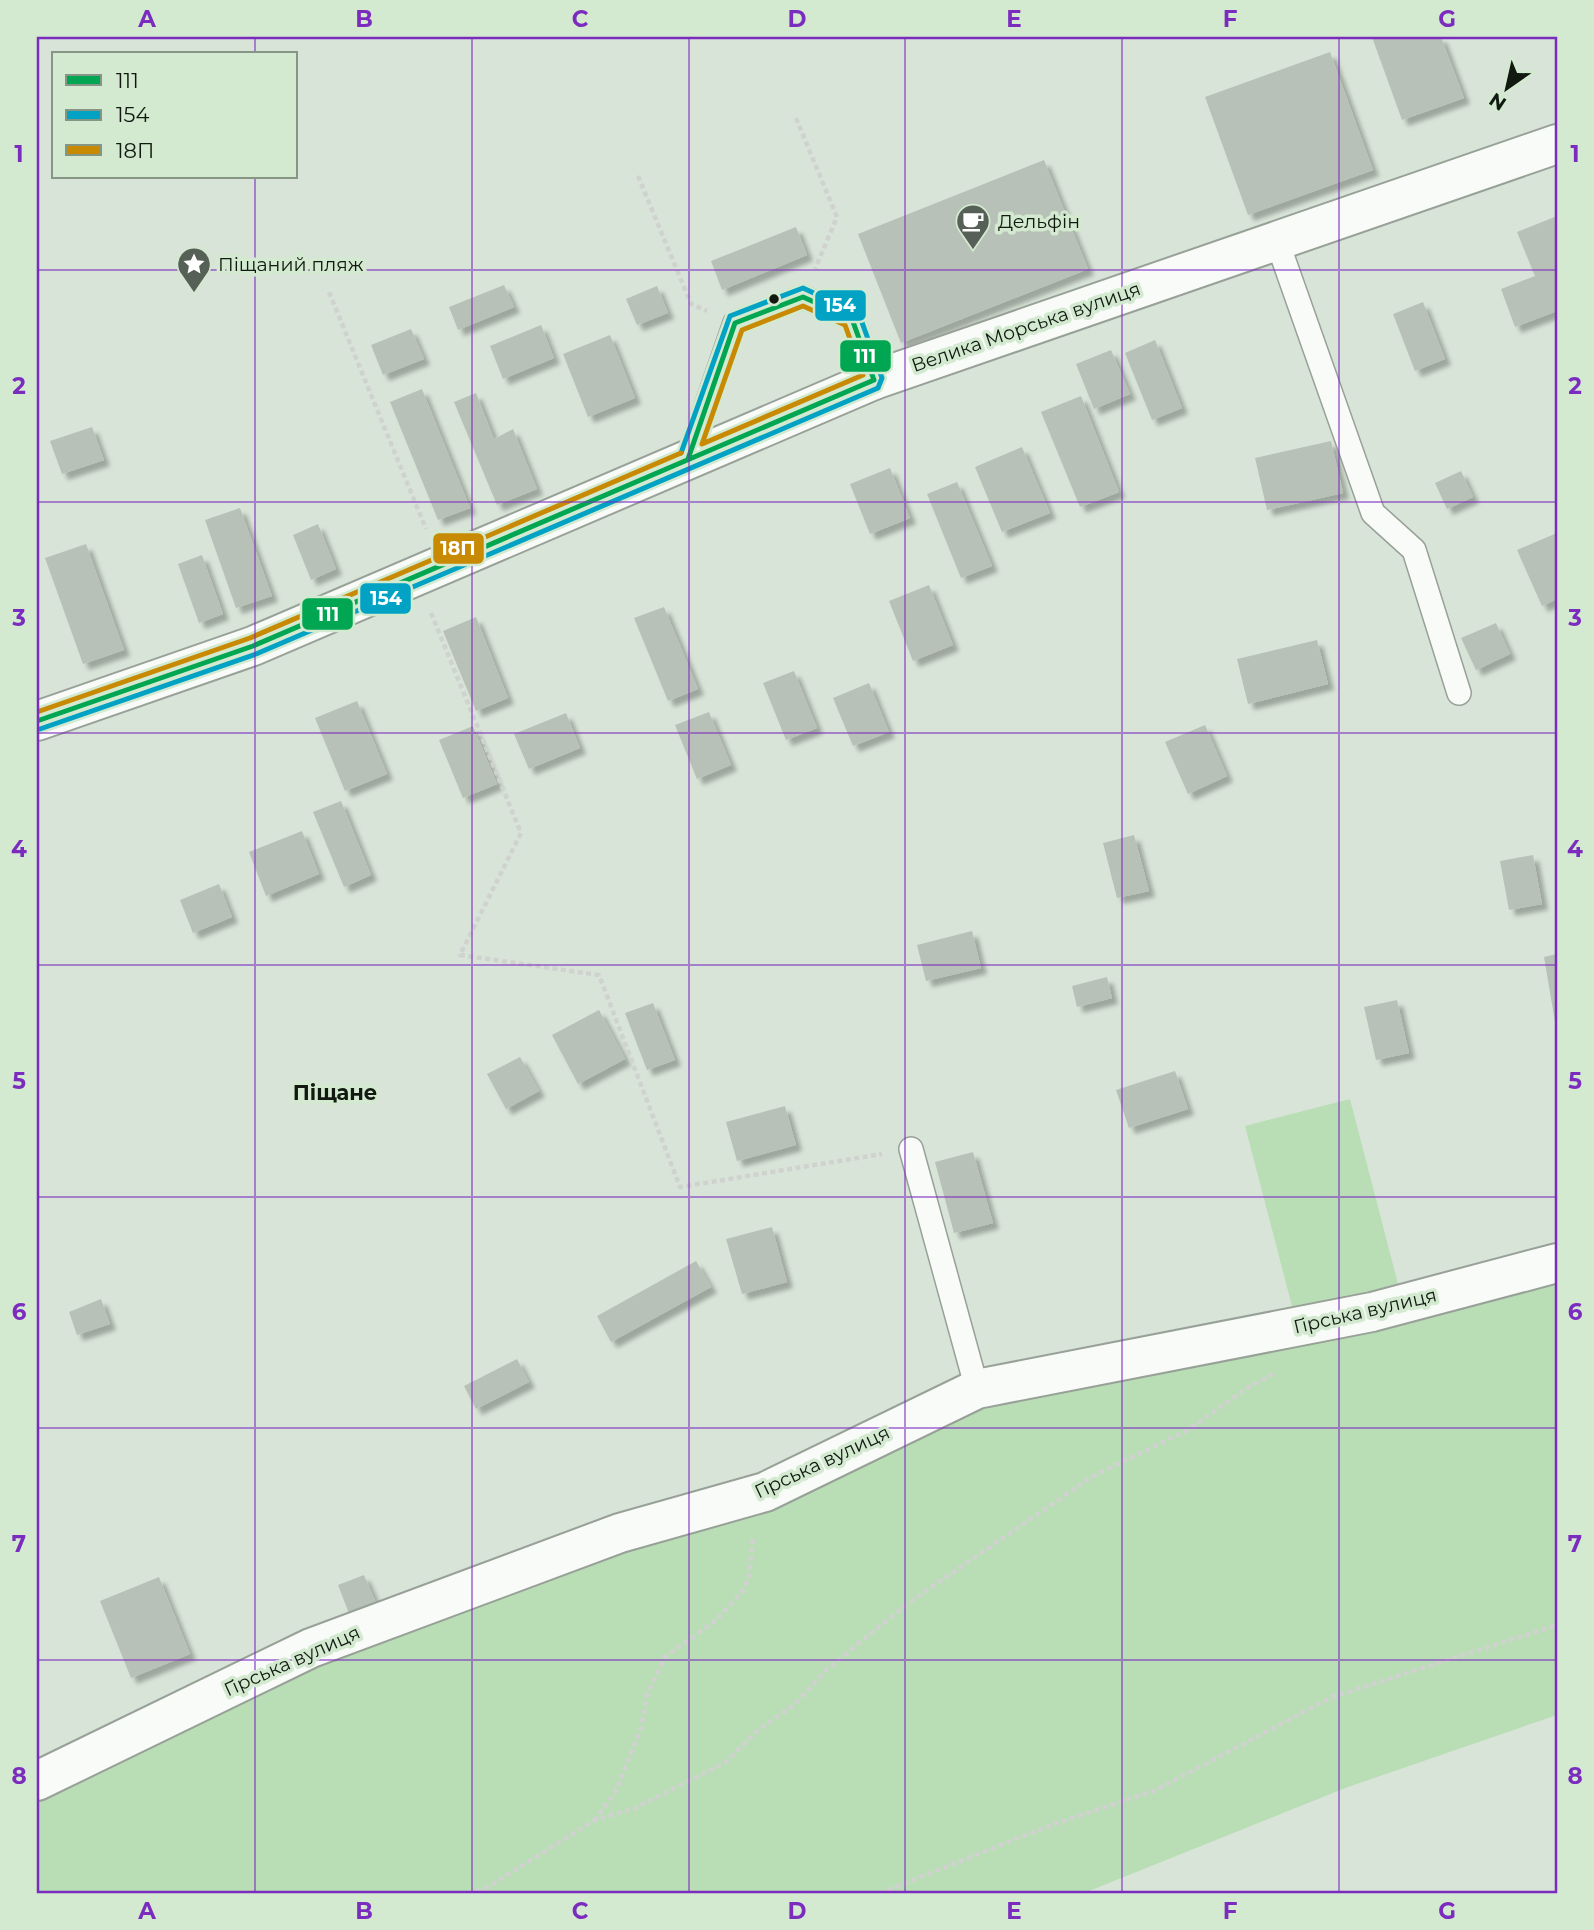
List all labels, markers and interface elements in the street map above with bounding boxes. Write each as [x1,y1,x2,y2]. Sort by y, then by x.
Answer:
text: A [137,5,156,33]
text: B [355,5,373,33]
text: C [572,5,589,33]
text: D [788,5,807,33]
text: E [1006,5,1022,33]
text: F [1223,5,1238,33]
text: G [1438,5,1456,33]
legend [52,52,298,178]
north arrow [1472,52,1542,122]
text: 111 [116,68,139,93]
text: N [1485,88,1511,116]
text: 154 [116,102,149,127]
text: 18П [116,138,154,163]
text: 1 [14,140,24,168]
text: 1 [1570,140,1580,168]
cafe icon: Дельфін [954,202,992,251]
place label: Дельфін [998,210,1080,233]
place icon: Піщаний пляж [175,245,213,294]
place label: Піщаний пляж [218,253,364,276]
street label: Велика Морська вулиця [908,277,1144,377]
line badge: 154 [814,289,867,322]
unlabelled marker [767,292,781,306]
text: 154 [824,294,856,317]
line badge: 111 [839,339,892,373]
text: 111 [854,345,876,368]
text: 2 [12,372,26,400]
text: 2 [1568,372,1582,400]
line badge: 18П [432,532,485,565]
text: 18П [440,537,476,560]
line badge: 154 [359,582,412,615]
text: 154 [370,587,402,610]
line badge: 111 [301,597,354,631]
text: 111 [317,603,339,626]
text: 3 [11,604,26,632]
text: 3 [1567,604,1582,632]
text: 4 [11,835,27,863]
text: 4 [1567,835,1583,863]
text: 5 [12,1067,26,1095]
text: 5 [1568,1067,1582,1095]
district label: Піщане [293,1080,377,1105]
street label: Гірська вулиця [1291,1283,1439,1339]
text: 6 [12,1298,27,1326]
text: 6 [1568,1298,1583,1326]
street label: Гірська вулиця [751,1421,893,1503]
text: 7 [12,1530,26,1558]
text: 7 [1568,1530,1582,1558]
street label: Гірська вулиця [220,1621,364,1701]
text: 8 [11,1762,27,1790]
text: 8 [1567,1762,1583,1790]
text: A [137,1897,156,1925]
text: B [355,1897,373,1925]
text: C [572,1897,589,1925]
text: D [788,1897,807,1925]
text: E [1006,1897,1022,1925]
text: F [1223,1897,1238,1925]
text: G [1438,1897,1456,1925]

